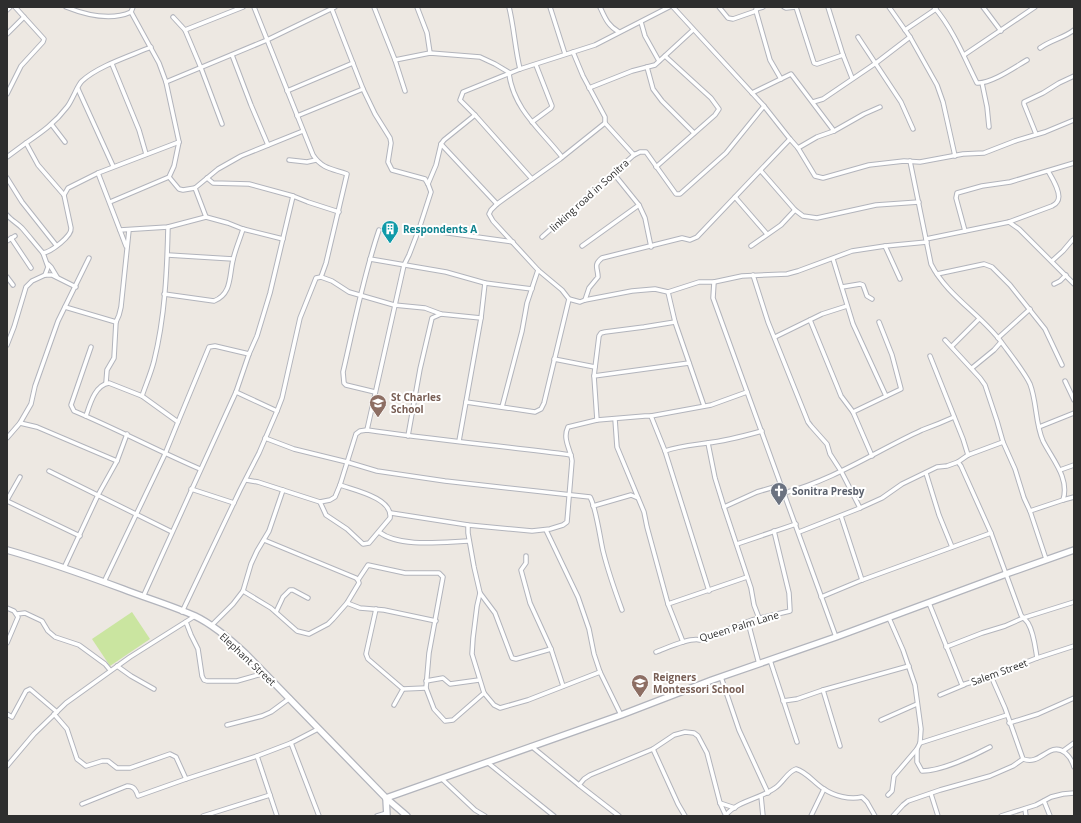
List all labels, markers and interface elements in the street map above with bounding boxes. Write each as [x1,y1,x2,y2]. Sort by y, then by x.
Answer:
street label: linking road in Sonitra [546,156,632,234]
building icon: Respondents A [380,219,400,244]
place label: Respondents A [403,222,477,236]
place label: St Charles School [391,390,441,416]
school or university icon: St Charles School [368,393,388,418]
church icon: Sonitra Presby [769,481,789,506]
place label: Sonitra Presby [792,484,865,498]
street label: Queen Palm Lane [698,607,781,645]
street label: Elephant Street [217,629,279,689]
street label: Salem Street [969,655,1030,689]
place label: Reigners Montessori School [653,670,744,696]
school or university icon: Reigners Montessori School [630,673,650,698]

